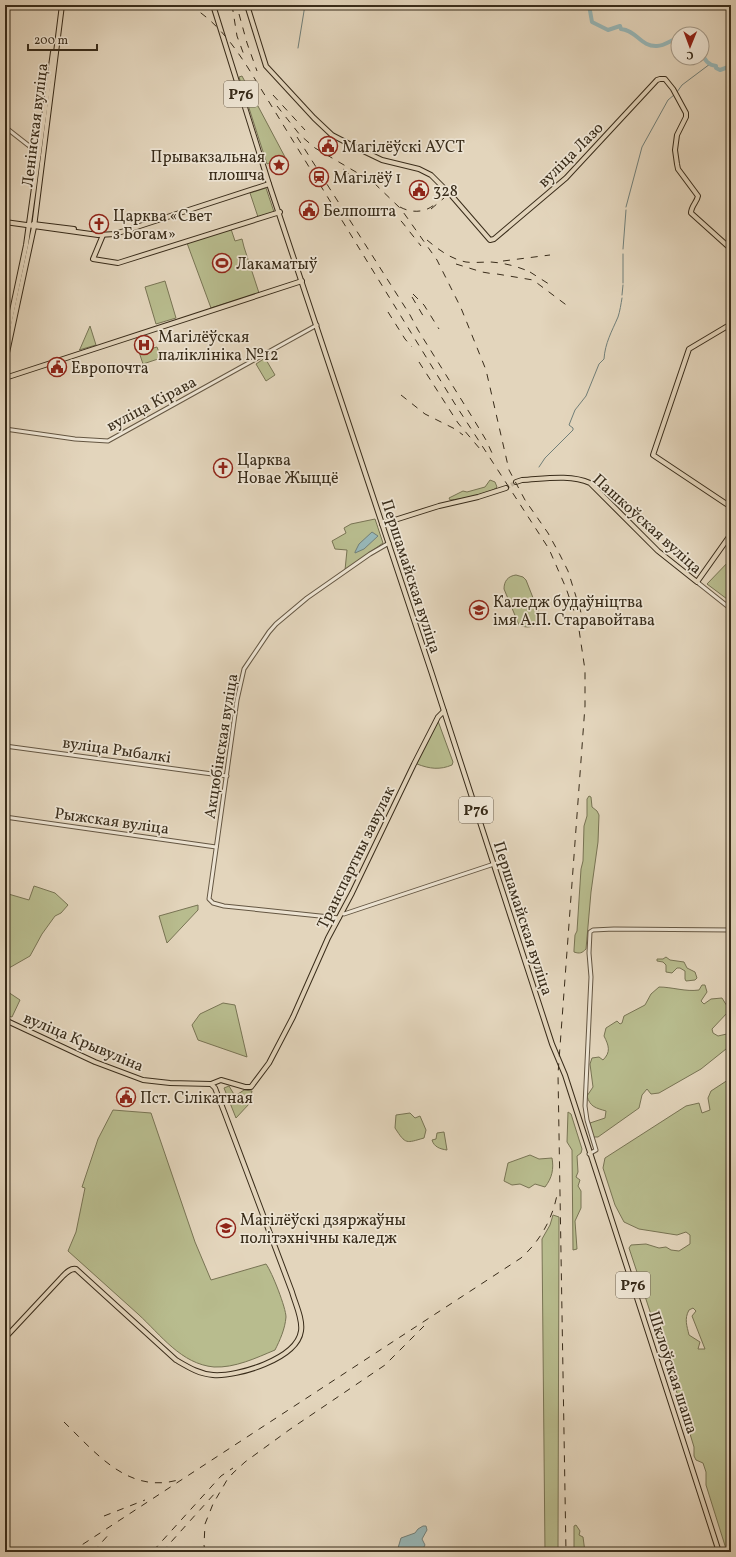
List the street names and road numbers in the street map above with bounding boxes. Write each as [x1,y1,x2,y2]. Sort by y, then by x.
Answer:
street label: Ленінская вуліца [17,62,55,189]
road number: Р76 [224,81,258,107]
street label: вуліца Лазо [534,118,609,193]
street label: вуліца Кірава [103,372,201,438]
street label: Пашкоўская вуліца [587,469,706,580]
street label: Першамайская вуліца [375,497,445,657]
street label: Акцюбінская вуліца [200,672,244,821]
street label: вуліца Рыбалкі [61,732,173,770]
street label: Транспартны завулак [313,782,401,933]
road number: Р76 [459,797,493,823]
street label: Рыжская вуліца [53,803,170,841]
street label: Першамайская вуліца [487,839,557,999]
street label: вуліца Крывуліна [20,1008,147,1078]
road number: Р76 [616,1272,650,1298]
street label: Шклоўская шаша [642,1308,702,1437]

